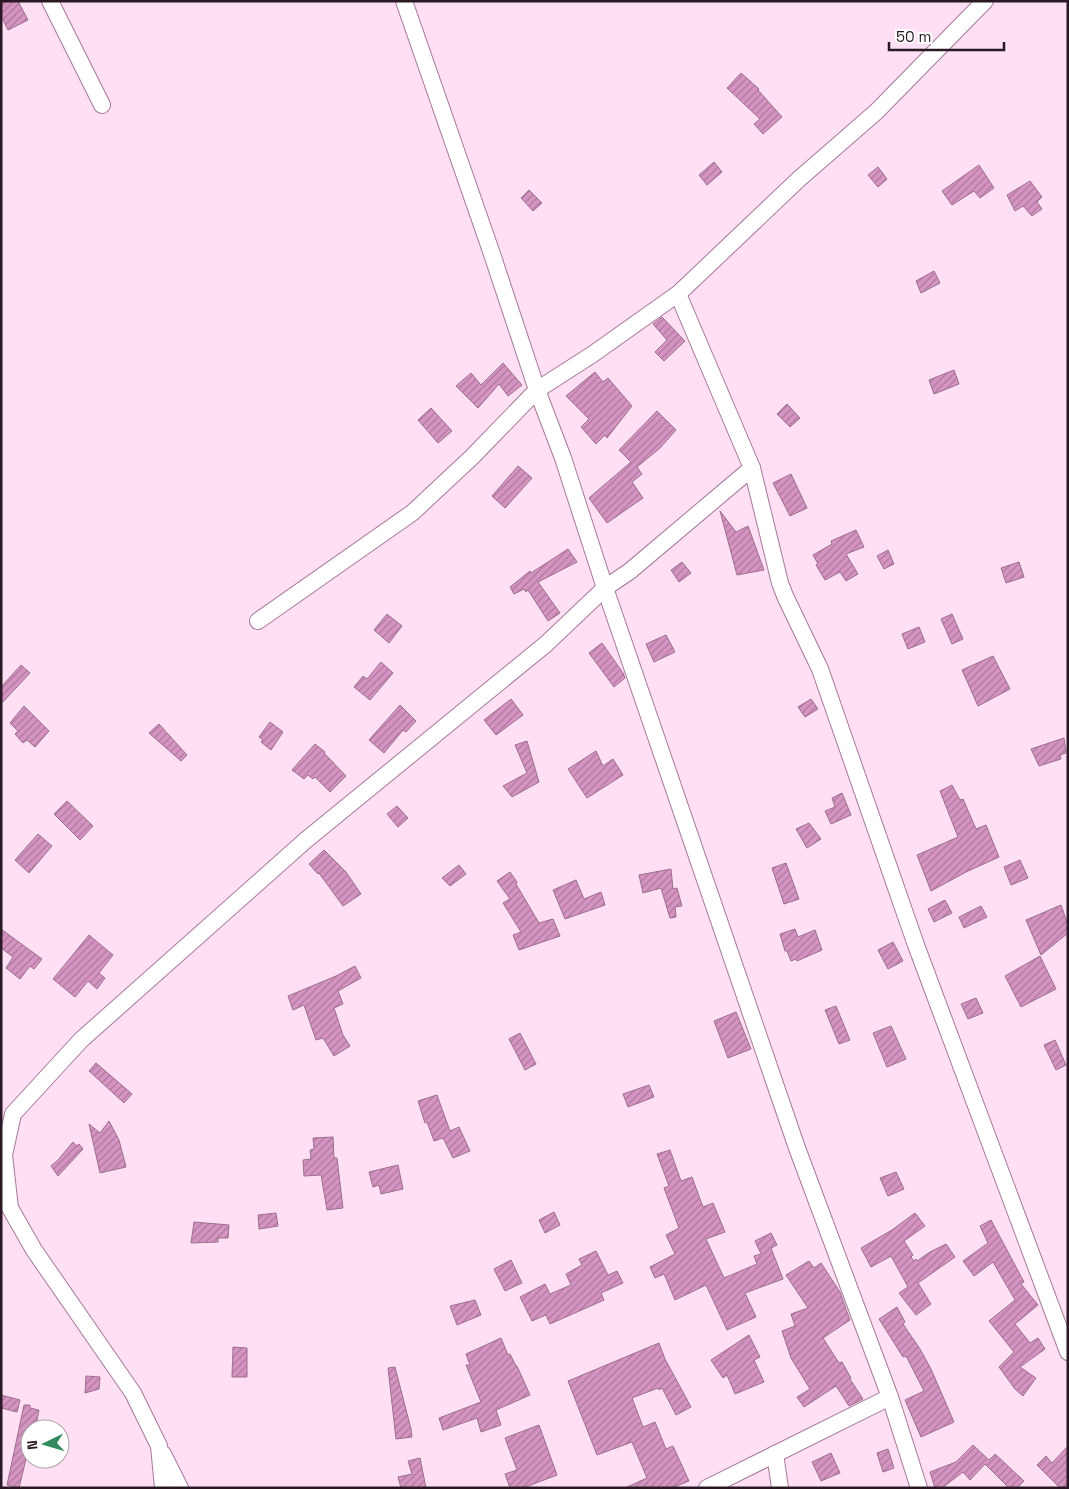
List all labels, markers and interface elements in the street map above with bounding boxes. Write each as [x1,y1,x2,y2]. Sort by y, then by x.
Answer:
scale bar [889,20,1004,52]
text: 50 m [896,27,931,46]
north arrow [20,1419,70,1469]
text: N [23,1440,41,1451]

